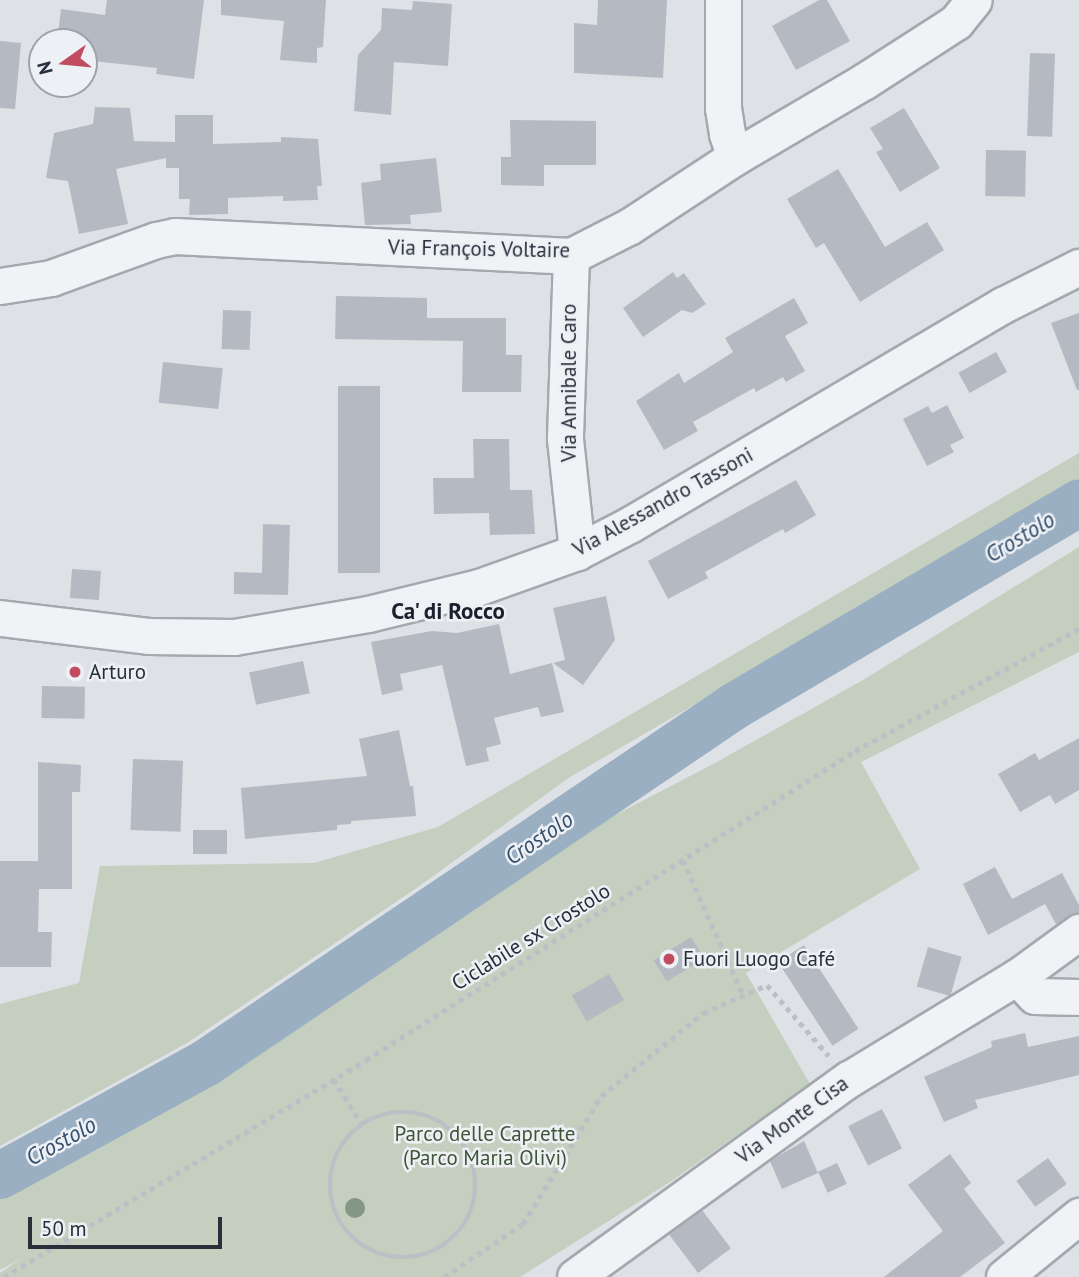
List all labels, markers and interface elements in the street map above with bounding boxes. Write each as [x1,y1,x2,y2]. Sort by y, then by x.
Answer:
north arrow [28,28,98,98]
text: N [31,59,58,77]
street label: Via François Voltaire [387,235,571,263]
street label: Via Annibale Caro [556,303,582,463]
street label: Via Alessandro Tassoni [568,442,758,562]
water label: Crostolo [980,506,1060,568]
district label: Ca' di Rocco [390,597,506,625]
place label: Arturo [89,659,146,685]
marker: Arturo [67,664,83,680]
water label: Crostolo [500,805,578,871]
street label: Ciclabile sx Crostolo [447,878,615,996]
place label: Fuori Luogo Café [683,946,835,972]
marker: Fuori Luogo Café [661,951,677,967]
street label: Via Monte Cisa [731,1071,853,1169]
water label: Crostolo [21,1110,101,1172]
park label: Parco delle Caprette (Parco Maria Olivi) [395,1121,575,1171]
scale bar [32,1204,226,1248]
text: 50 m [41,1215,87,1242]

